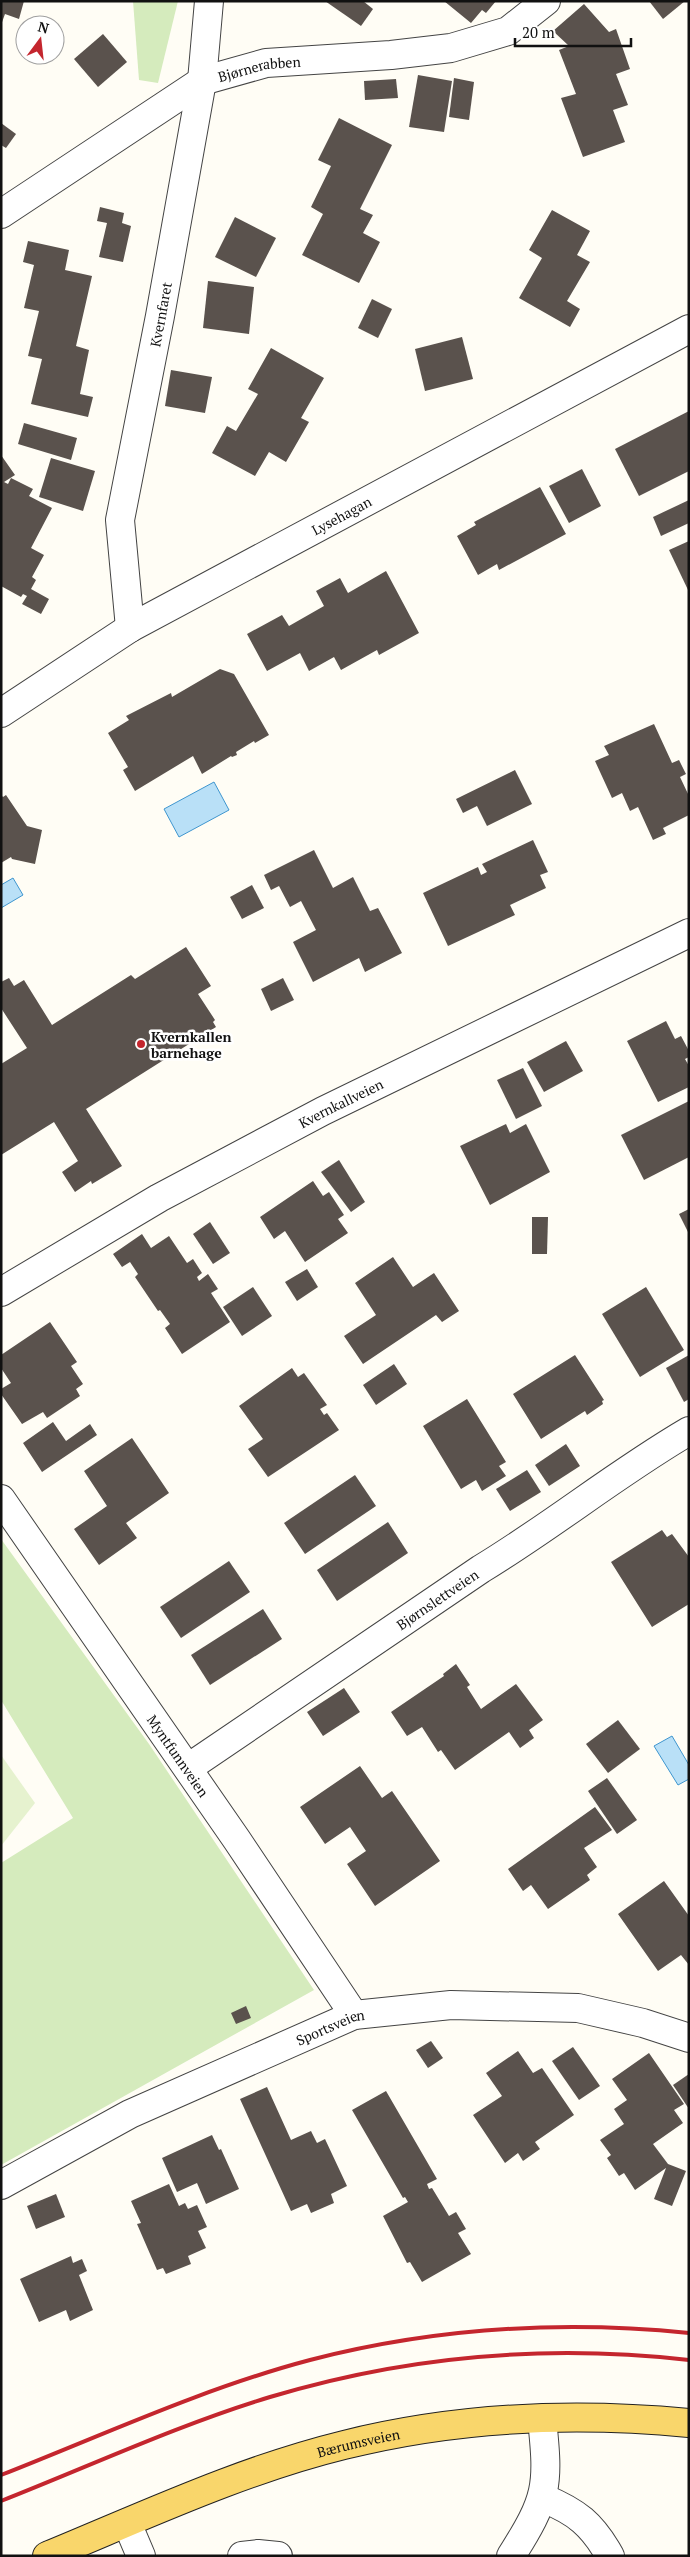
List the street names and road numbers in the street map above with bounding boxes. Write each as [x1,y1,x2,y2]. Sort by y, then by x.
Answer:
street label: Bjørnerabben [216,51,302,86]
street label: Kvernfaret [145,280,176,348]
street label: Lysehagan [308,491,375,539]
street label: Kvernkallveien [295,1073,387,1132]
street label: Bjørnslettveien [392,1564,482,1634]
street label: Myntfunnveien [143,1711,214,1801]
street label: Sportsveien [293,2004,366,2049]
street label: Bærumsveien [315,2424,402,2461]

